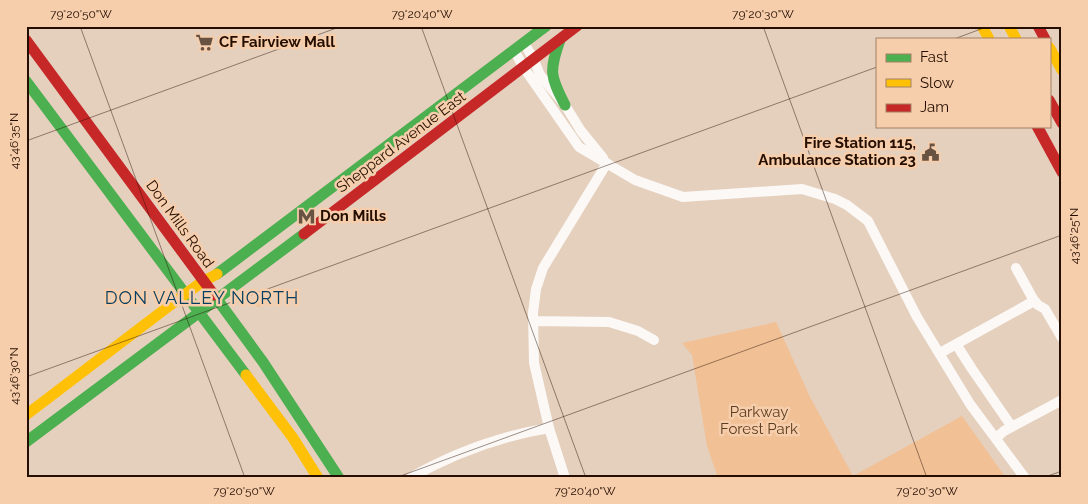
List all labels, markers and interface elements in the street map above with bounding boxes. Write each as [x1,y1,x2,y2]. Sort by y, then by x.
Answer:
text: 79°20'50"W [50,7,112,21]
text: 79°20'40"W [391,7,453,21]
text: 79°20'30"W [732,7,794,21]
supermarket icon: CF Fairview Mall [195,32,215,52]
place label: CF Fairview Mall [219,33,335,51]
legend [876,38,1050,128]
text: Fast [920,48,948,66]
text: Slow [920,74,954,92]
street label: Sheppard Avenue East [333,88,469,196]
text: Jam [920,98,949,116]
text: 43°46'35"N [7,113,21,169]
place label: Fire Station 115, Ambulance Station 23 [758,134,916,169]
public building icon: Fire Station 115, Ambulance Station 23 [920,142,940,162]
street label: Don Mills Road [142,177,218,271]
metro station icon: Don Mills [296,206,316,226]
place label: Don Mills [320,207,386,225]
text: 43°46'25"N [1067,208,1081,264]
district label: DON VALLEY NORTH [105,287,299,308]
text: 43°46'30"N [7,347,21,405]
park label: Parkway Forest Park [720,403,798,438]
text: 79°20'50"W [213,484,275,498]
text: 79°20'40"W [554,484,616,498]
text: 79°20'30"W [896,484,958,498]

